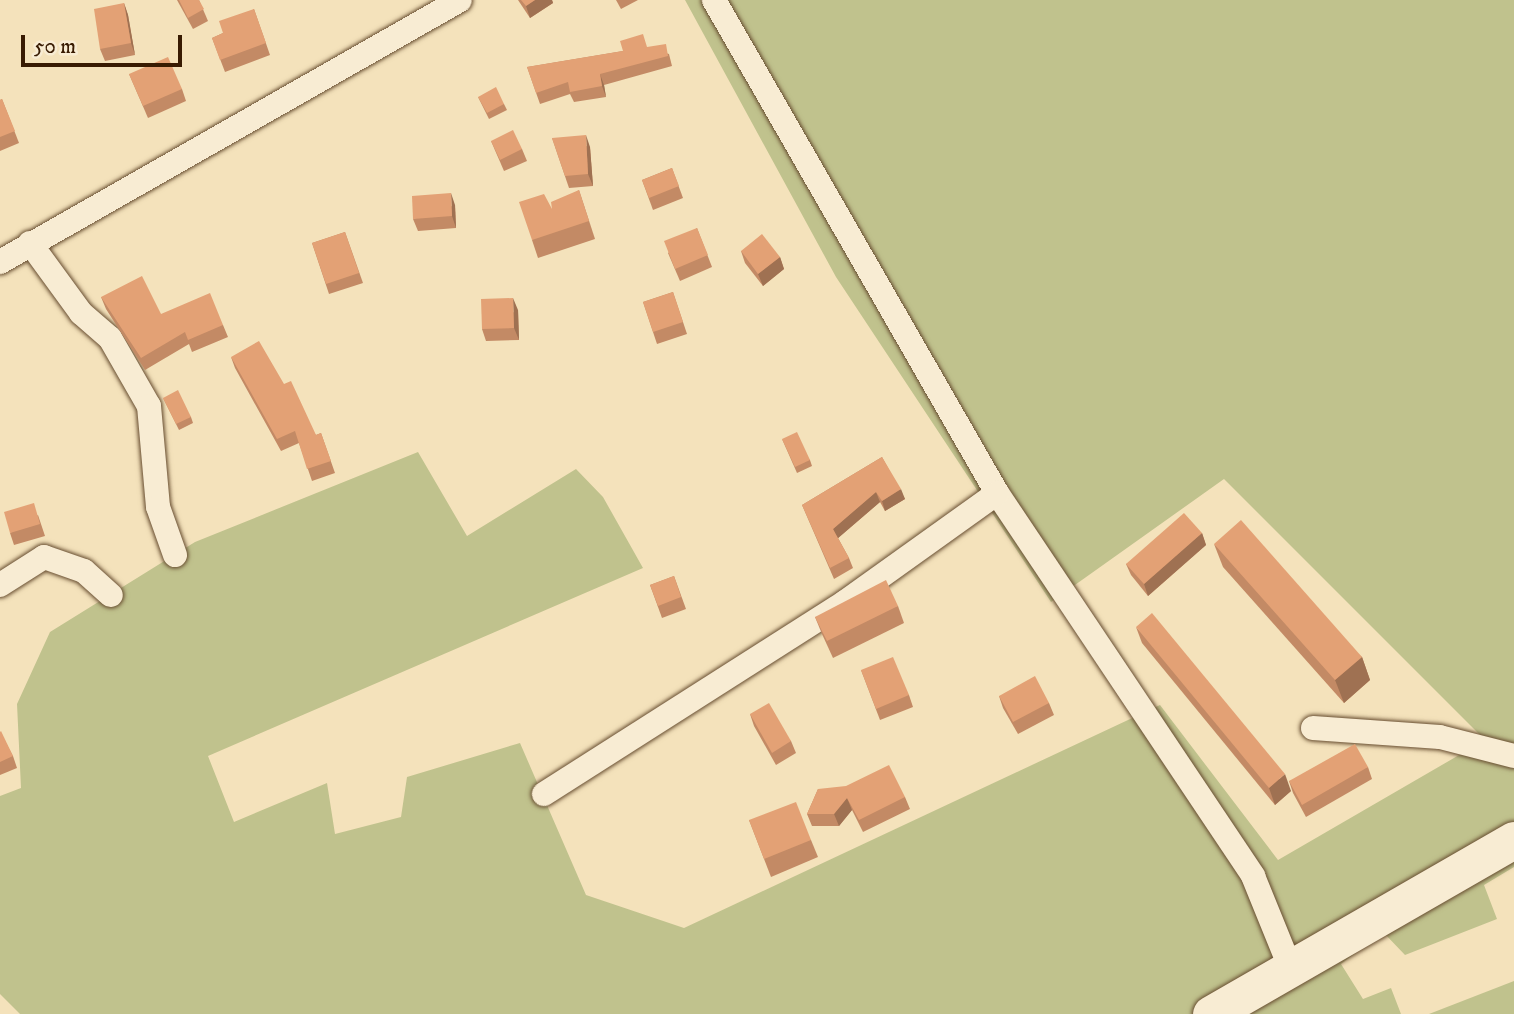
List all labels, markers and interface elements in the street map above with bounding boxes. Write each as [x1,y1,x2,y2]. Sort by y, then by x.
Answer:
scale bar [24,21,186,65]
text: 50 m [34,34,76,60]

